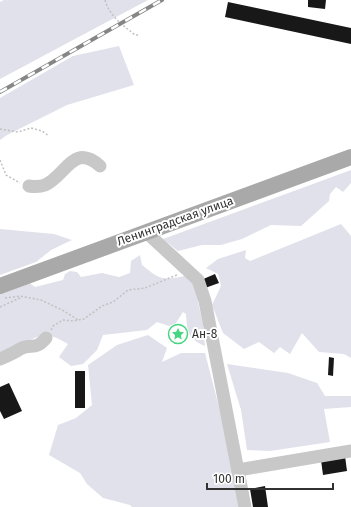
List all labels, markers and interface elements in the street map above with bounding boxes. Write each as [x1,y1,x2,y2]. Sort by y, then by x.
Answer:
street label: Ленинградская улица [115,193,235,249]
place icon: Ан-8 [167,323,189,345]
place label: Ан-8 [192,327,218,341]
scale bar [207,465,333,491]
text: 100 m [213,472,245,486]

